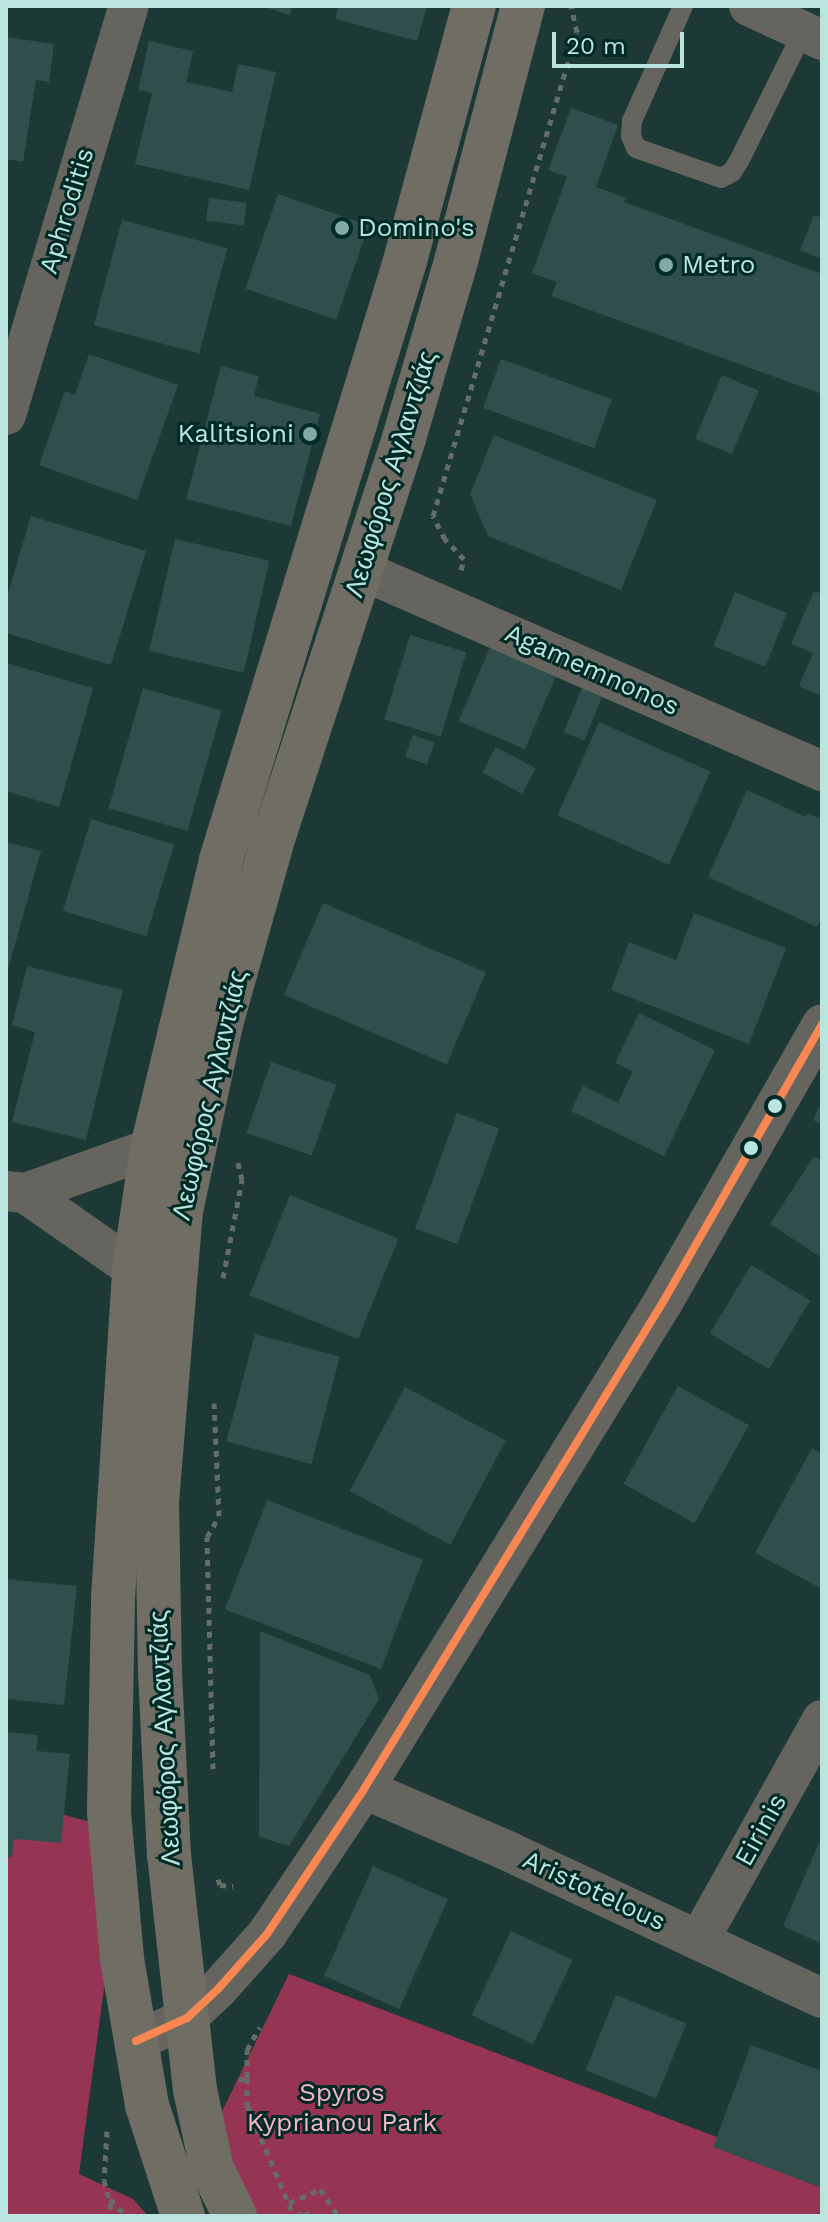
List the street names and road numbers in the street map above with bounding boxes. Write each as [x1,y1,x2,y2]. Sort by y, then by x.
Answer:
street label: Aphroditis [33,144,101,278]
street label: Λεωφόρος Αγλαντζιάς [339,347,443,601]
street label: Agamemnonos [500,618,684,722]
street label: Λεωφόρος Αγλαντζιάς [166,967,254,1223]
street label: Λεωφόρος Αγλαντζιάς [143,1609,187,1867]
street label: Eirinis [729,1788,793,1872]
street label: Aristotelous [518,1844,670,1938]

